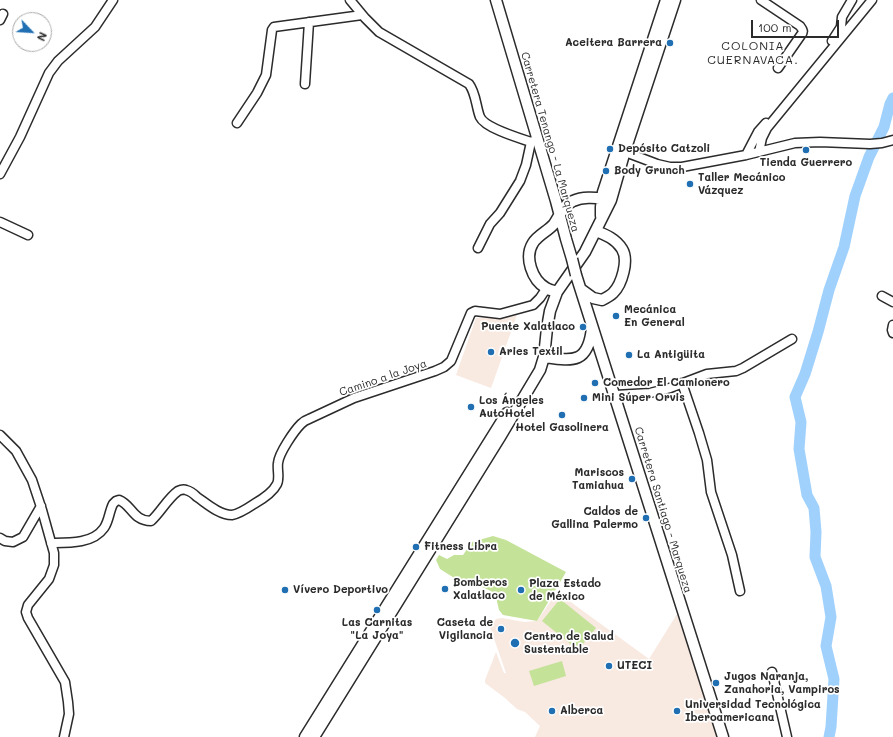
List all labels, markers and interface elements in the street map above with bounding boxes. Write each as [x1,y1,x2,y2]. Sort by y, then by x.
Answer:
north arrow [12,12,52,52]
scale bar [753,12,841,38]
text: 100 m [758,19,792,35]
text: N [34,30,51,44]
place label: Aceitera Barrera [565,36,662,50]
marker: Aceitera Barrera [665,38,675,48]
district label: COLONIA CUERNAVACA. [707,39,799,67]
street label: Carretera Tenango - La Marqueza [518,50,582,234]
place label: Depósito Catzoli [618,142,710,156]
marker: Depósito Catzoli [605,144,615,154]
marker: Tienda Guerrero [801,145,811,155]
place label: Tienda Guerrero [760,156,852,170]
place label: Body Grunch [614,164,685,178]
marker: Body Grunch [601,166,611,176]
place label: Taller Mecánico Vázquez [698,171,786,197]
marker: Taller Mecánico Vázquez [685,179,695,189]
place label: Mecánica En General [624,303,685,329]
marker: Mecánica En General [611,311,621,321]
place label: Puente Xalatlaco [481,320,575,334]
marker: Puente Xalatlaco [578,322,588,332]
place label: Aries Textil [499,345,563,359]
marker: Aries Textil [486,347,496,357]
place label: La Antigüita [637,348,705,362]
marker: La Antigüita [624,350,634,360]
street label: Camino a la Joya [338,357,428,399]
place label: Comedor El Camionero [603,376,730,390]
marker: Comedor El Camionero [590,378,600,388]
place label: Mini Súper Orvis [592,391,685,405]
marker: Mini Súper Orvis [579,393,589,403]
place label: Los Ángeles AutoHotel [479,394,544,420]
marker: Los Ángeles AutoHotel [466,402,476,412]
marker: Hotel Gasolinera [557,410,567,420]
place label: Hotel Gasolinera [515,421,609,435]
street label: Carretera Santiago - Marqueza [631,425,695,595]
place label: Mariscos Tamiahua [572,466,624,492]
marker: Mariscos Tamiahua [627,474,637,484]
place label: Caldos de Gallina Palermo [551,505,638,531]
marker: Caldos de Gallina Palermo [641,513,651,523]
place label: Fitness Libra [424,540,497,554]
marker: Fitness Libra [411,542,421,552]
place label: Bomberos Xalatlaco [453,576,507,602]
place label: Plaza Estado de México [529,577,601,603]
place label: Vívero Deportivo [293,583,388,597]
marker: Bomberos Xalatlaco [440,584,450,594]
marker: Vívero Deportivo [280,585,290,595]
marker: Plaza Estado de México [516,585,526,595]
marker: Las Carnitas "La Joya" [372,605,382,615]
place label: Las Carnitas "La Joya" [342,616,412,642]
place label: Caseta de Vigilancia [437,616,493,642]
marker: Caseta de Vigilancia [496,624,506,634]
place label: Centro de Salud Sustentable [524,630,614,656]
marker: Centro de Salud Sustentable [509,637,521,649]
place label: UTECI [617,659,652,673]
marker: UTECI [604,661,614,671]
place label: Jugos Naranja, Zanahoria, Vampiros [724,670,840,696]
marker: Jugos Naranja, Zanahoria, Vampiros [711,678,721,688]
place label: Universidad Tecnológica Iberoamericana [685,698,821,724]
place label: Alberca [560,704,603,718]
marker: Alberca [547,706,557,716]
marker: Universidad Tecnológica Iberoamericana [672,706,682,716]

